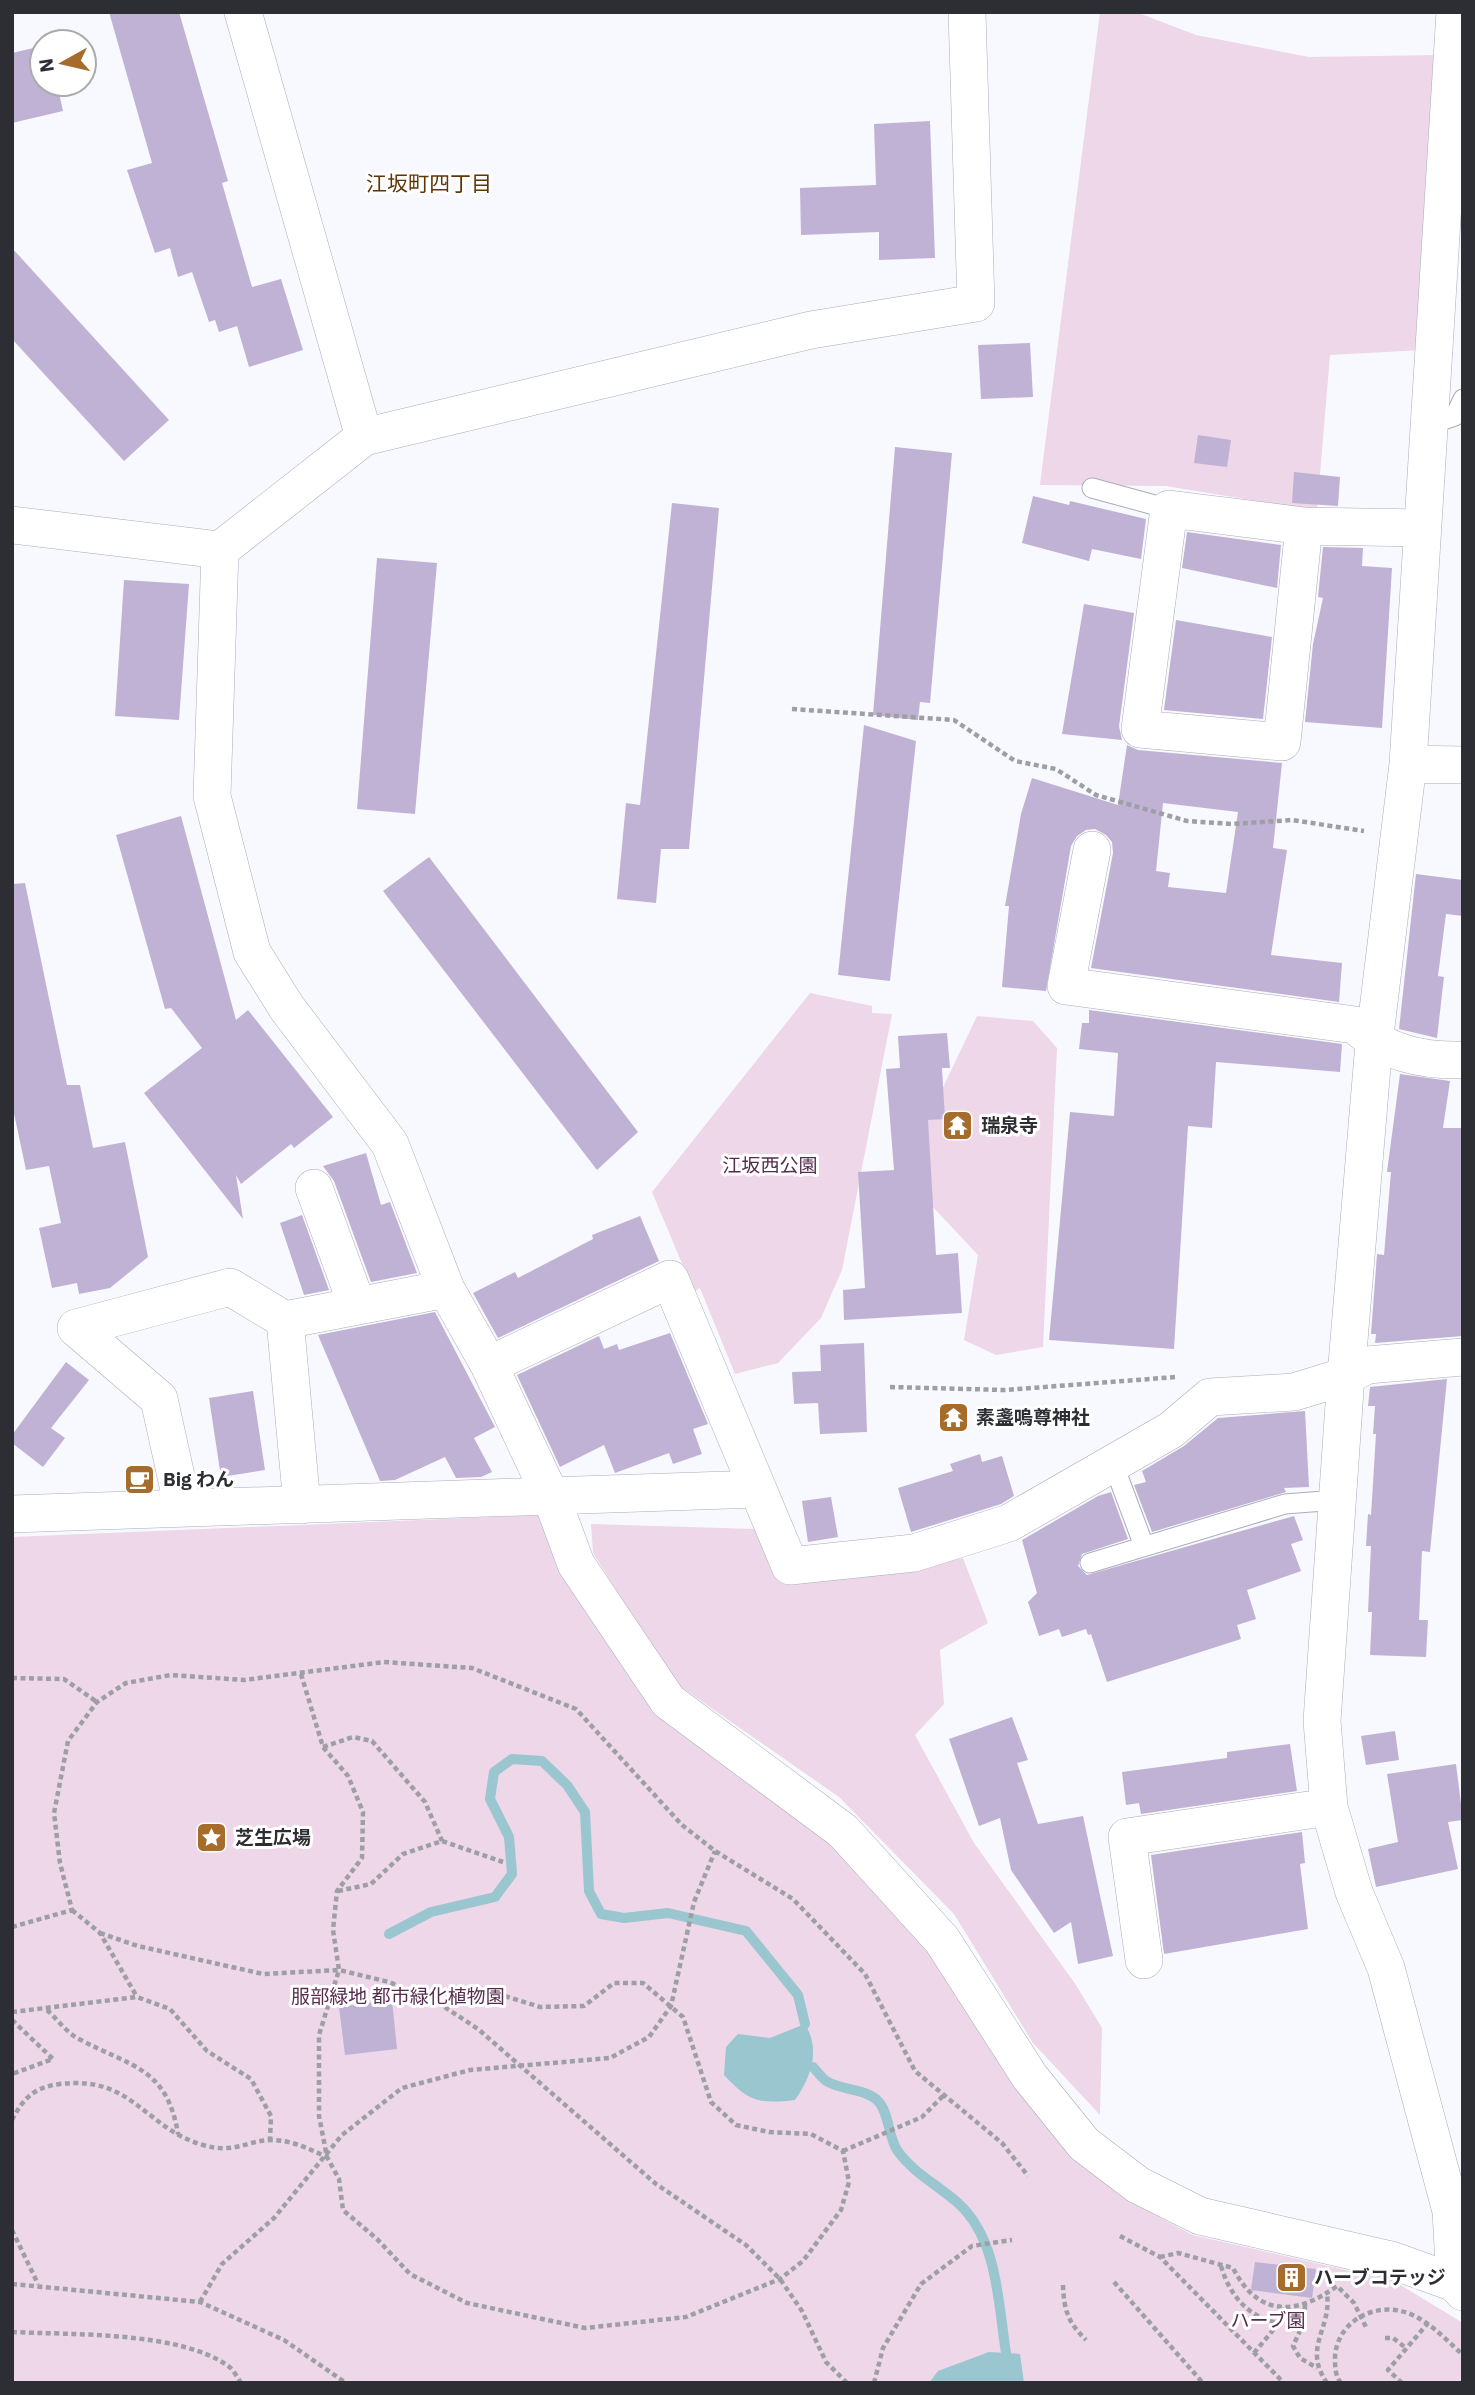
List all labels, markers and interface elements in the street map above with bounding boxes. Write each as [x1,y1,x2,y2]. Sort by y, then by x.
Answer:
north arrow [28,28,98,98]
text: N [33,57,59,74]
district label: 江坂町四丁目 [366,169,492,197]
temple icon: 瑞泉寺 [941,1108,975,1142]
place label: 瑞泉寺 [981,1113,1038,1137]
park label: 江坂西公園 [722,1153,818,1177]
temple icon: 素盞嗚尊神社 [936,1400,970,1434]
place label: 素盞嗚尊神社 [976,1405,1090,1429]
cafe icon: Big わん [123,1462,157,1496]
place label: Big わん [163,1467,234,1491]
place icon: 芝生広場 [195,1820,229,1854]
place label: 芝生広場 [235,1825,311,1849]
park label: 服部緑地 都市緑化植物園 [291,1984,505,2008]
building icon: ハーブコテッジ [1274,2260,1308,2294]
place label: ハーブコテッジ [1314,2265,1446,2289]
park label: ハーブ園 [1231,2308,1305,2332]

